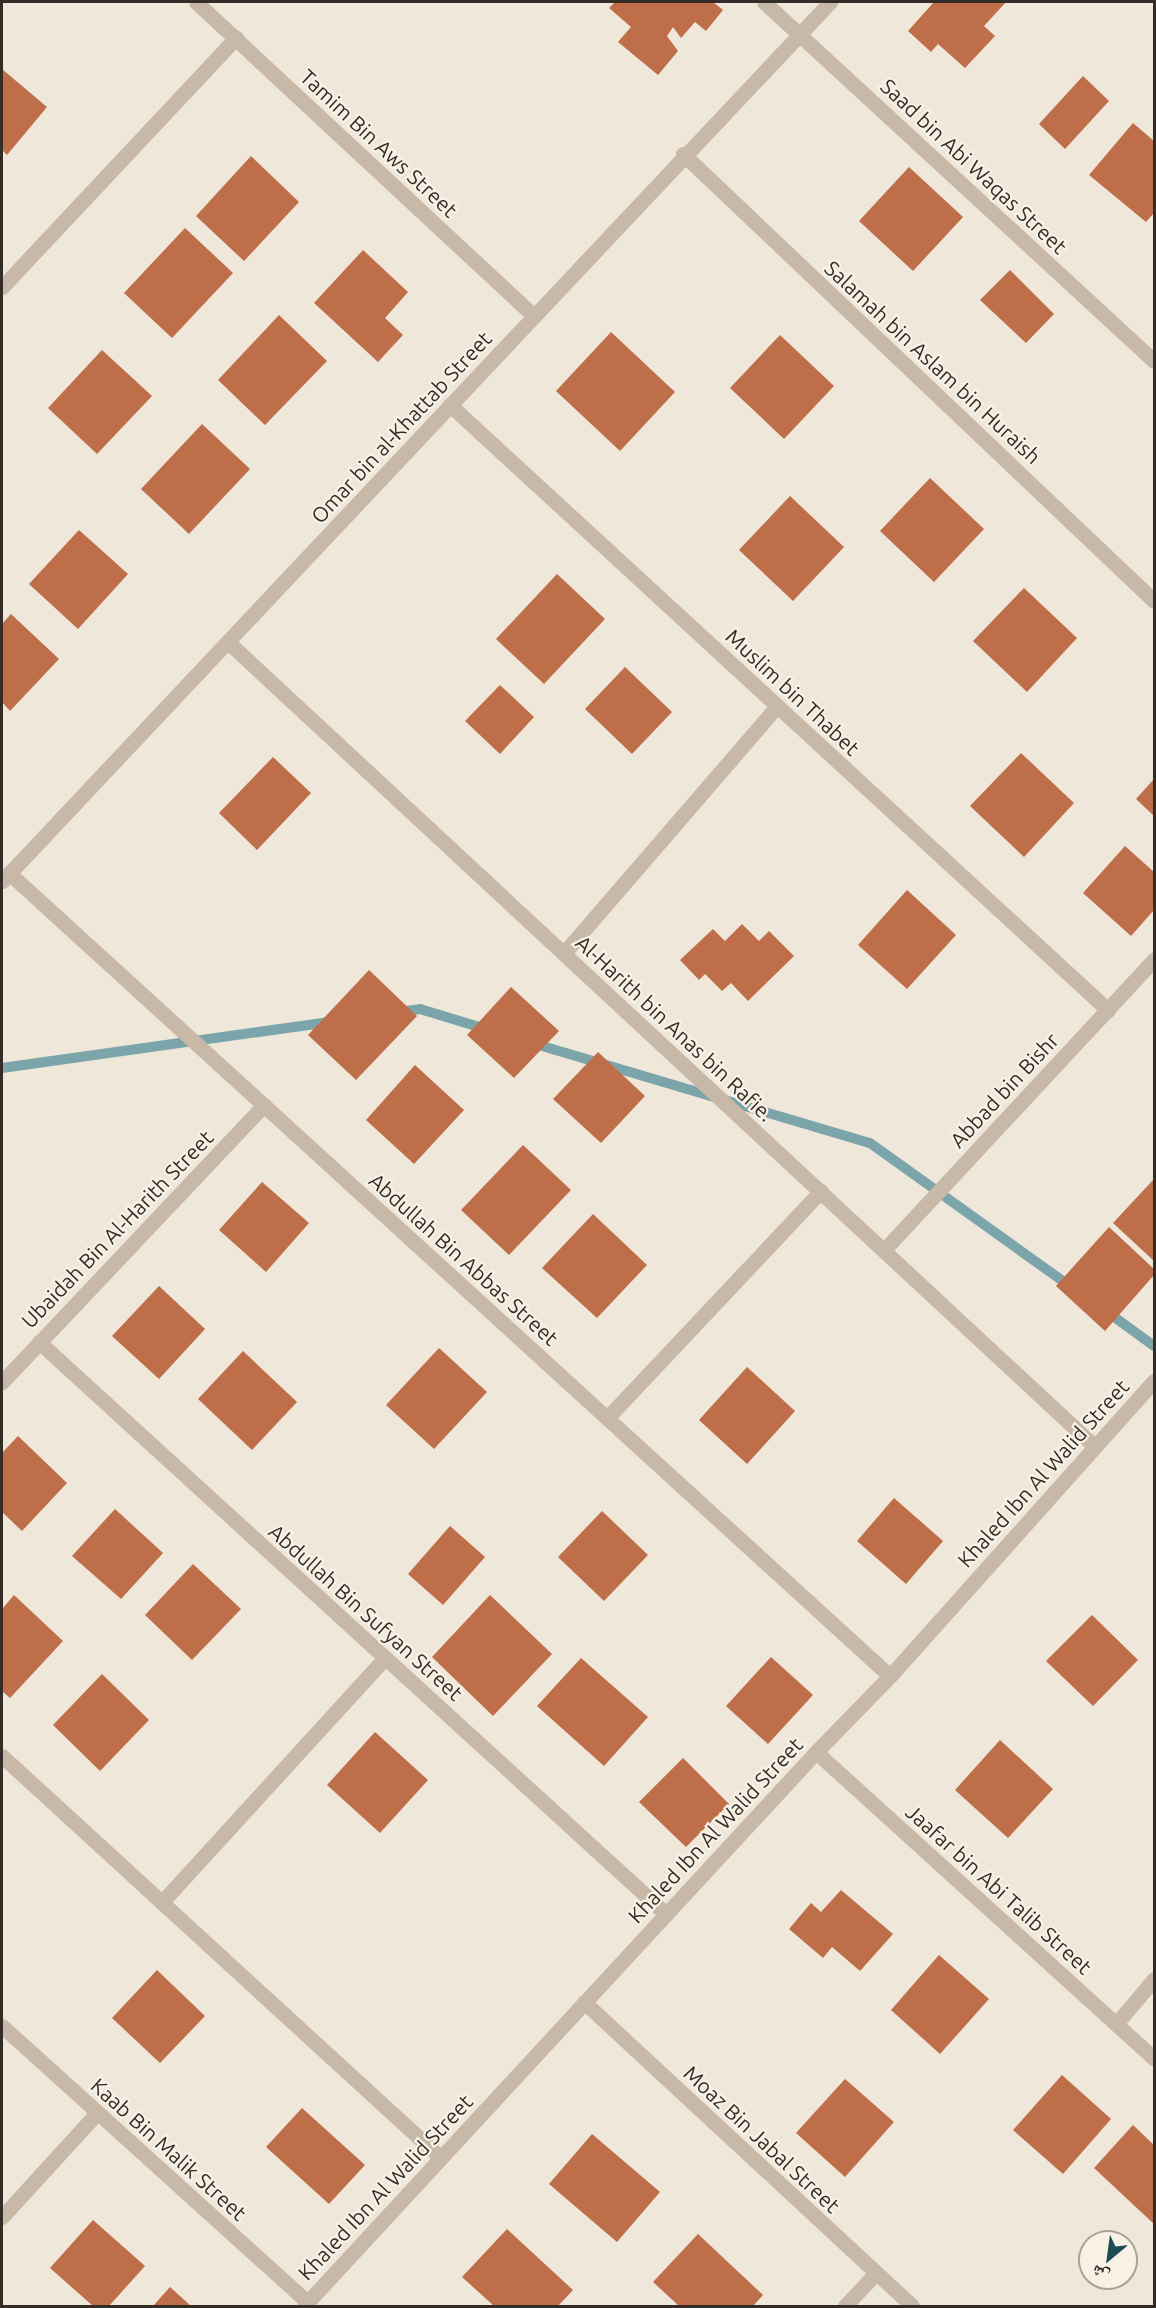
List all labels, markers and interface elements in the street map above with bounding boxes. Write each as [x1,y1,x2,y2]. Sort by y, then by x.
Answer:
street label: Tamim Bin Aws Street [295,64,463,222]
street label: Saad bin Abi Waqas Street [876,73,1072,259]
street label: Salamah bin Aslam bin Huraish [820,255,1046,469]
street label: Omar bin al-Khattab Street [305,326,497,528]
street label: Muslim bin Thabet [721,624,865,760]
street label: Al-Harith bin Anas bin Rafie. [571,930,779,1126]
street label: Abbad bin Bishr [944,1027,1064,1153]
street label: Ubaidah Bin Al-Harith Street [16,1125,218,1333]
street label: Abdullah Bin Abbas Street [364,1167,564,1351]
street label: Khaled Ibn Al Walid Street [952,1374,1134,1572]
street label: Abdullah Bin Sufyan Street [264,1518,468,1706]
street label: Khaled Ibn Al Walid Street [622,1732,808,1928]
street label: Jaafar bin Abi Talib Street [901,1799,1097,1979]
street label: Moaz Bin Jabal Street [679,2060,845,2218]
street label: Kaab Bin Malik Street [86,2073,252,2225]
street label: Khaled Ibn Al Walid Street [292,2089,478,2285]
north arrow [1078,2230,1138,2290]
text: ش [1088,2262,1112,2286]

